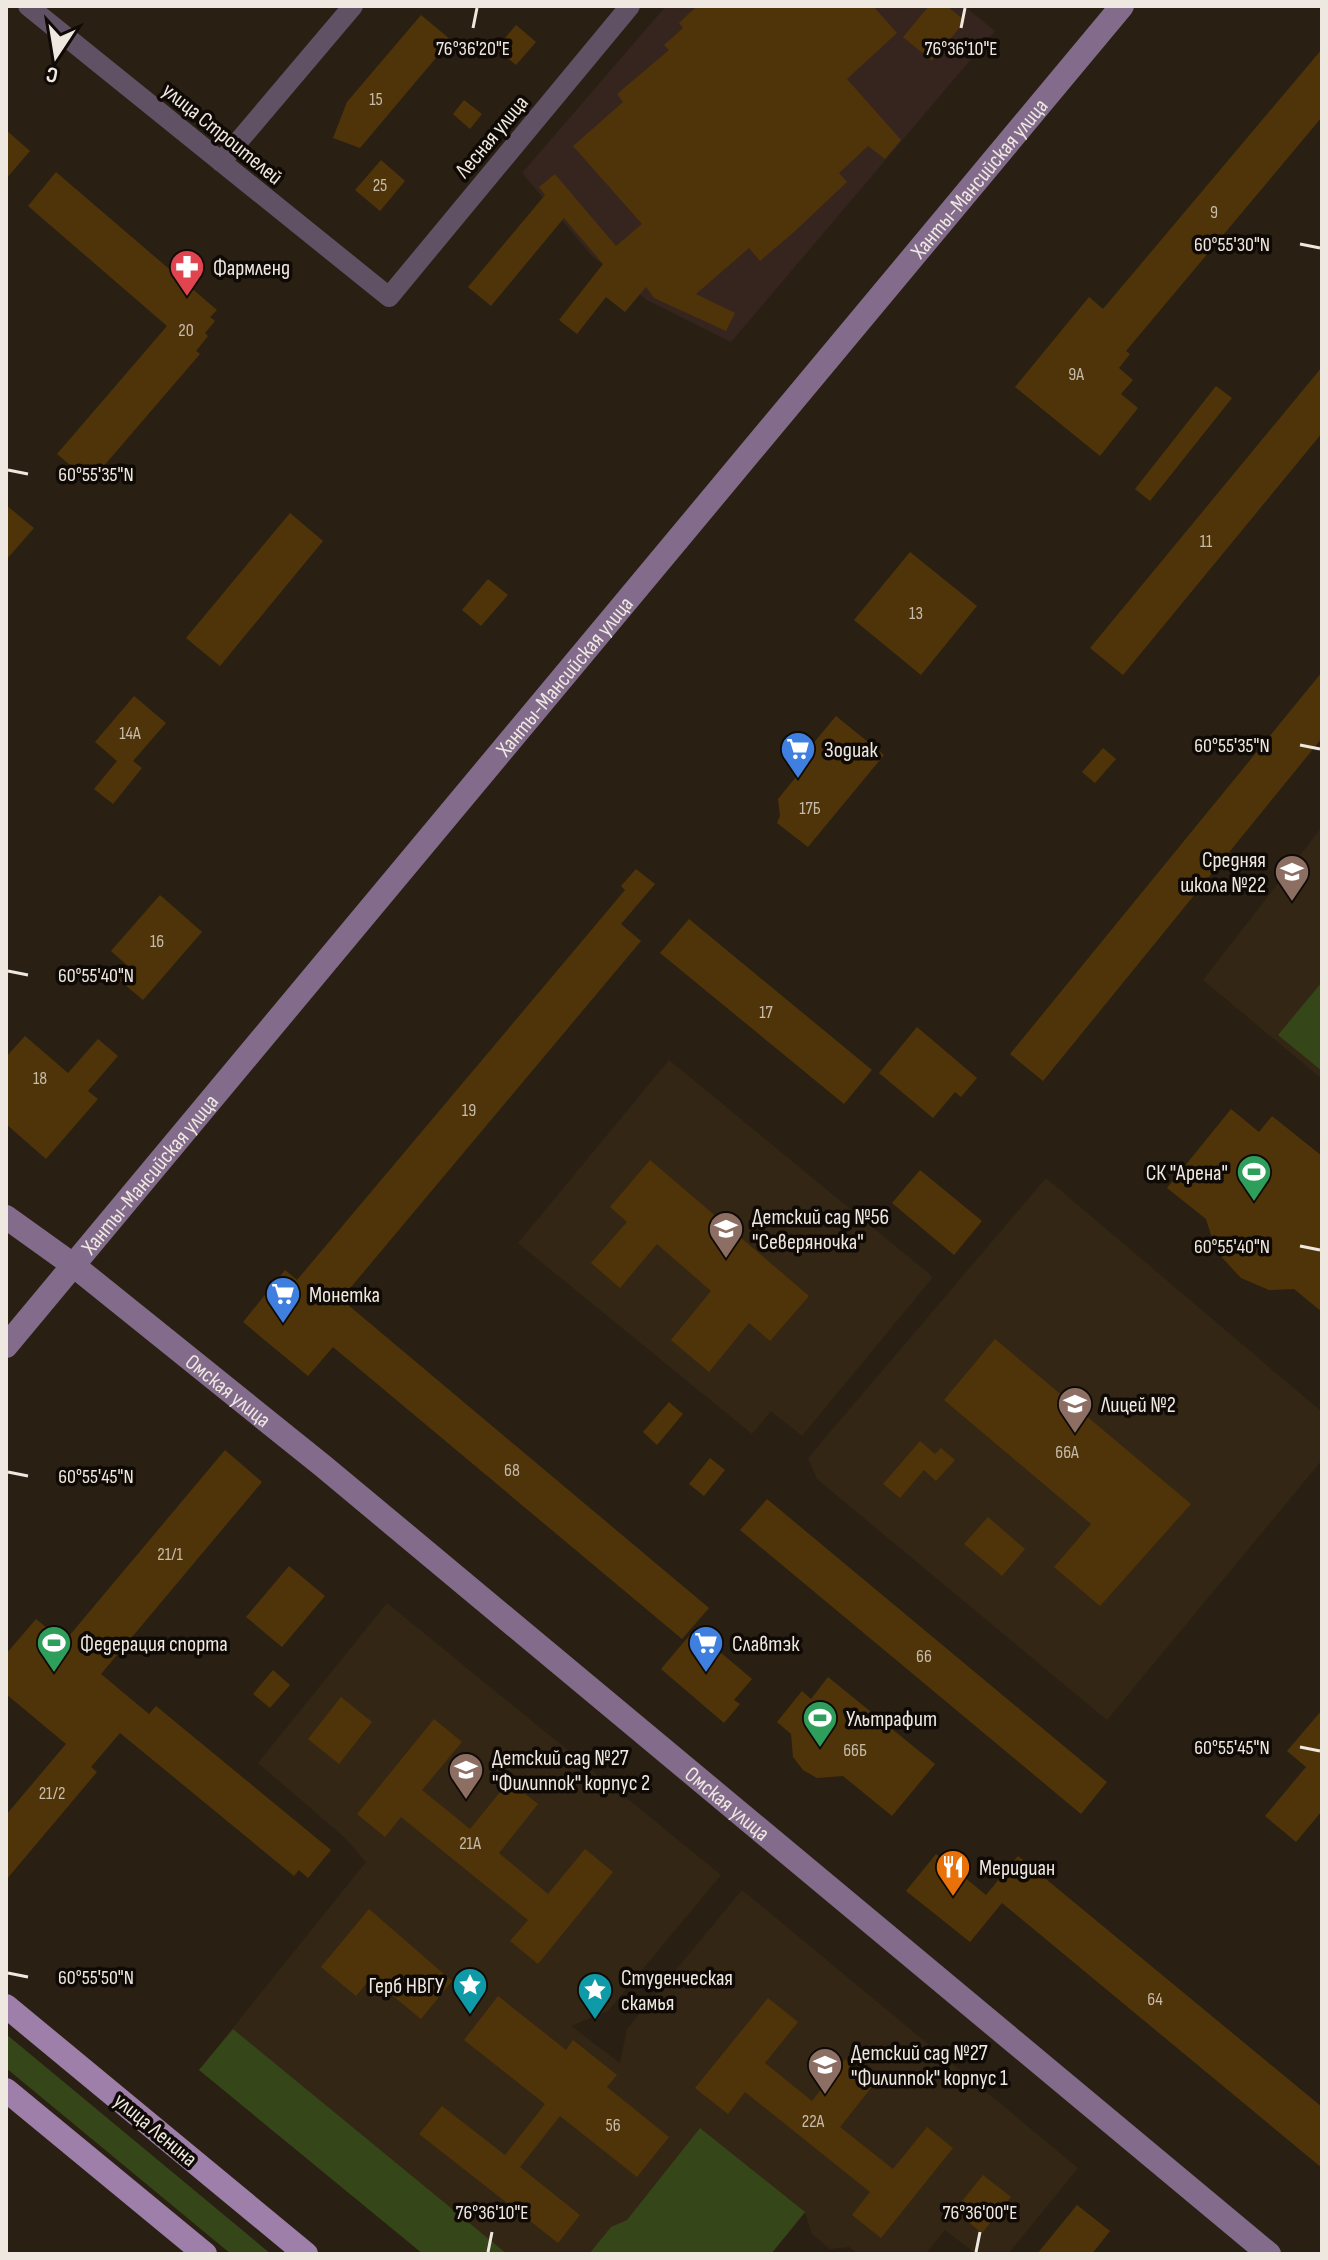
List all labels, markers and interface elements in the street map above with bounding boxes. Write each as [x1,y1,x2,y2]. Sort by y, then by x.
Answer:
north arrow [16,16,96,96]
text: 76°36'20"E [436,37,510,61]
text: 76°36'10"E [925,37,997,61]
text: С [44,60,60,88]
street label: улица Строителей [156,77,288,191]
house number: 15 [369,89,383,110]
street label: Лесная улица [449,90,535,185]
street label: Ханты-Мансийская улица [905,93,1054,265]
house number: 25 [373,175,387,196]
house number: 9 [1210,202,1218,223]
text: 60°55'30"N [1194,233,1270,257]
pharmacy icon: Фармленд [168,248,206,298]
place label: Фармленд [213,255,290,282]
house number: 20 [178,320,194,341]
house number: 9А [1068,364,1084,385]
text: 60°55'35"N [58,463,134,487]
house number: 11 [1200,531,1213,552]
street label: Ханты-Мансийская улица [490,591,640,763]
house number: 13 [909,603,923,624]
house number: 14А [119,723,141,744]
supermarket icon: Зодиак [779,730,817,780]
text: 60°55'35"N [1194,734,1270,758]
place label: Зодиак [824,737,879,764]
house number: 17Б [799,798,821,819]
place label: Средняя школа №22 [1180,847,1266,899]
school or university icon: Средняя школа №22 [1273,853,1311,903]
house number: 16 [150,931,164,952]
text: 60°55'40"N [58,964,134,988]
house number: 17 [759,1002,774,1023]
house number: 18 [33,1068,47,1089]
street label: Ханты-Мансийская улица [75,1089,225,1261]
house number: 19 [462,1100,476,1121]
sports icon: СК "Арена" [1235,1153,1273,1203]
place label: СК "Арена" [1146,1160,1228,1187]
place label: Детский сад №56 "Северяночка" [752,1204,889,1256]
school or university icon: Детский сад №56 "Северяночка" [707,1210,745,1260]
text: 60°55'40"N [1194,1235,1270,1259]
supermarket icon: Монетка [264,1275,302,1325]
place label: Монетка [309,1282,380,1309]
street label: Омская улица [179,1349,276,1434]
school or university icon: Лицей №2 [1056,1385,1094,1435]
place label: Лицей №2 [1100,1392,1176,1419]
house number: 66А [1055,1442,1079,1463]
house number: 68 [504,1460,520,1481]
text: 60°55'45"N [58,1465,134,1489]
house number: 21/1 [157,1544,184,1565]
sports icon: Федерация спорта [35,1624,73,1674]
supermarket icon: Славтэк [687,1624,725,1674]
place label: Федерация спорта [80,1631,228,1658]
place label: Славтэк [732,1631,800,1658]
house number: 66 [916,1646,932,1667]
sports icon: Ультрафит [801,1699,839,1749]
place label: Ультрафит [846,1706,937,1733]
text: 60°55'45"N [1194,1736,1270,1760]
house number: 66Б [843,1740,867,1761]
place label: Детский сад №27 "Филиппок" корпус 2 [492,1745,650,1797]
school or university icon: Детский сад №27 "Филиппок" корпус 2 [447,1751,485,1801]
street label: Омская улица [679,1761,775,1847]
house number: 21/2 [39,1783,65,1804]
house number: 21А [459,1833,481,1854]
restaurant icon: Меридиан [934,1848,972,1898]
place label: Меридиан [979,1855,1055,1882]
place label: Студенческая скамья [621,1965,733,2017]
text: 60°55'50"N [58,1966,134,1990]
place icon: Герб НВГУ [451,1966,489,2016]
place icon: Студенческая скамья [576,1971,614,2021]
place label: Герб НВГУ [369,1973,445,2000]
house number: 64 [1147,1989,1163,2010]
place label: Детский сад №27 "Филиппок" корпус 1 [851,2040,1008,2092]
school or university icon: Детский сад №27 "Филиппок" корпус 1 [806,2046,844,2096]
street label: улица Ленина [108,2087,202,2173]
house number: 22А [802,2111,825,2132]
house number: 56 [605,2115,621,2136]
text: 76°36'10"E [456,2201,528,2225]
text: 76°36'00"E [943,2201,1017,2225]

